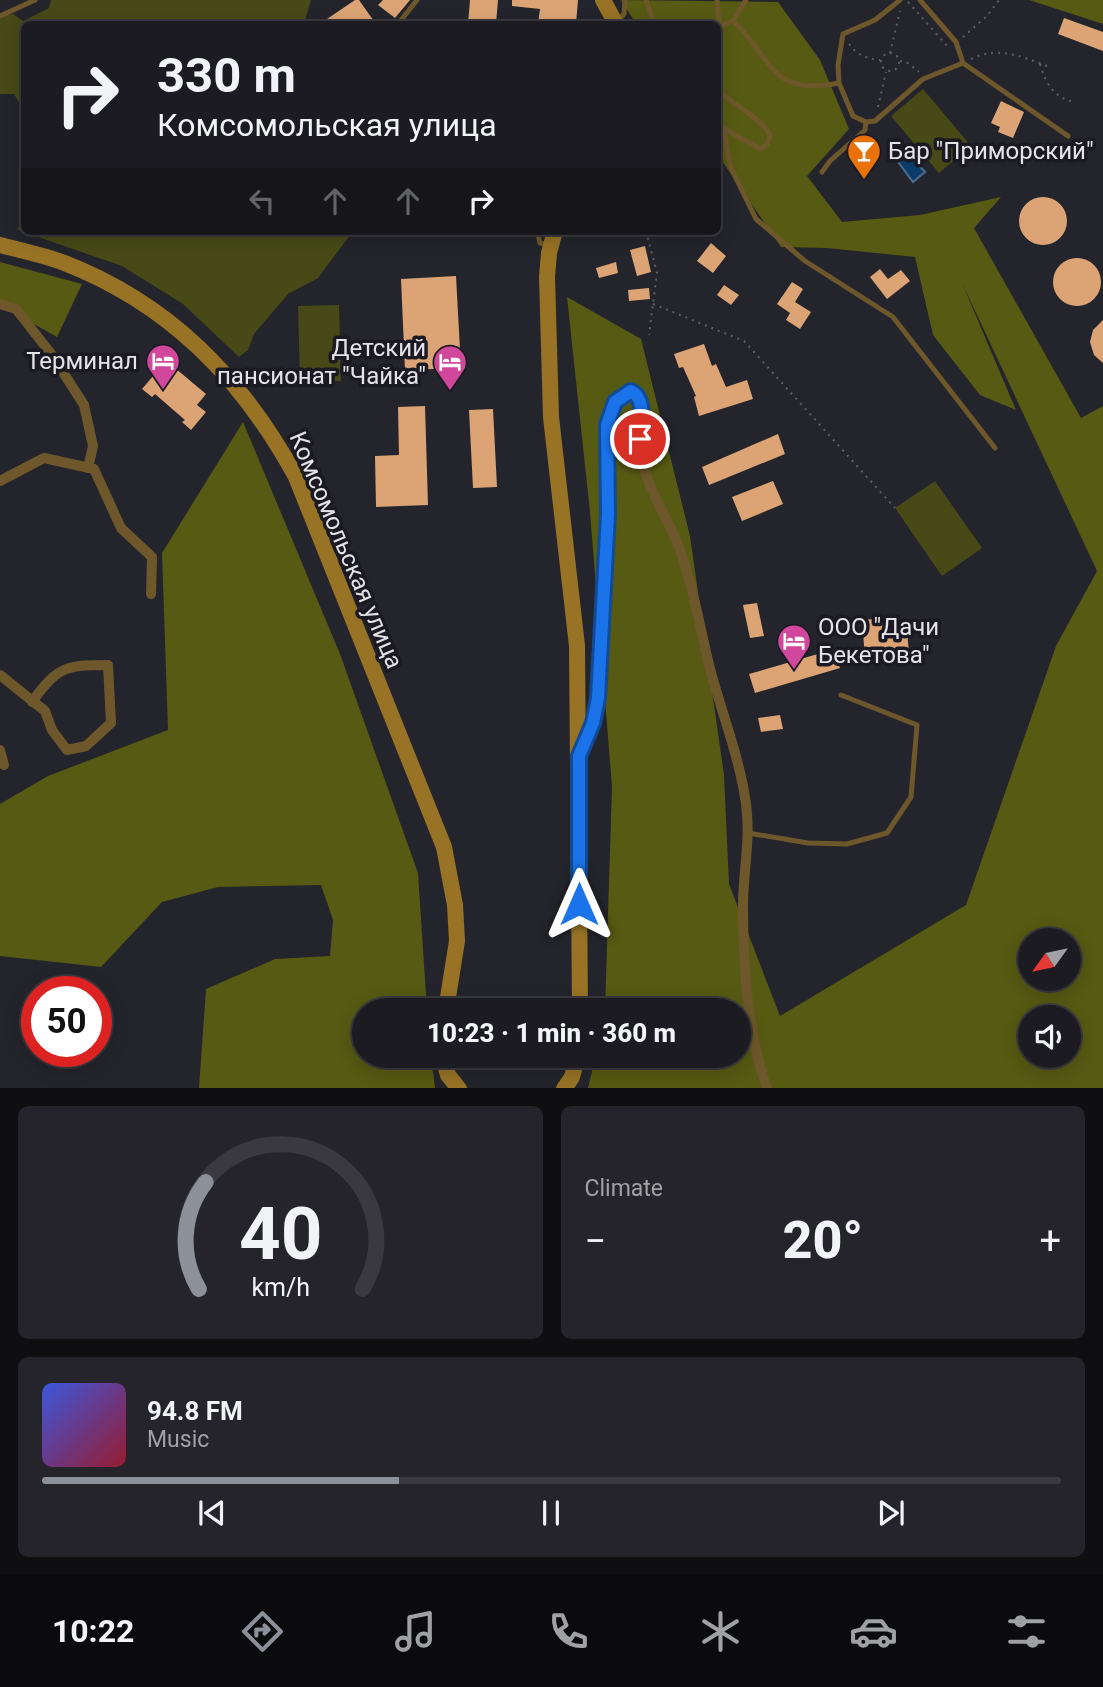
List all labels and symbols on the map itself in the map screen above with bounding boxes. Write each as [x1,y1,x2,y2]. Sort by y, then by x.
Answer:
bar icon: Бар "Приморский" [845,132,883,181]
place label: Бар "Приморский" [888,137,1094,165]
place label: Детский пансионат "Чайка" [217,334,426,390]
hotel icon: Терминал [144,342,182,391]
hotel icon: Детский пансионат "Чайка" [431,343,469,392]
place label: Терминал [26,347,138,375]
pin [610,409,670,469]
street label: Комсомольская улица [283,427,409,673]
place label: ООО "Дачи Бекетова" [818,613,939,669]
hotel icon: ООО "Дачи Бекетова" [775,622,813,671]
position arrow [542,867,616,941]
north arrow [1018,928,1082,990]
speed limit sign: 50 [21,976,112,1067]

